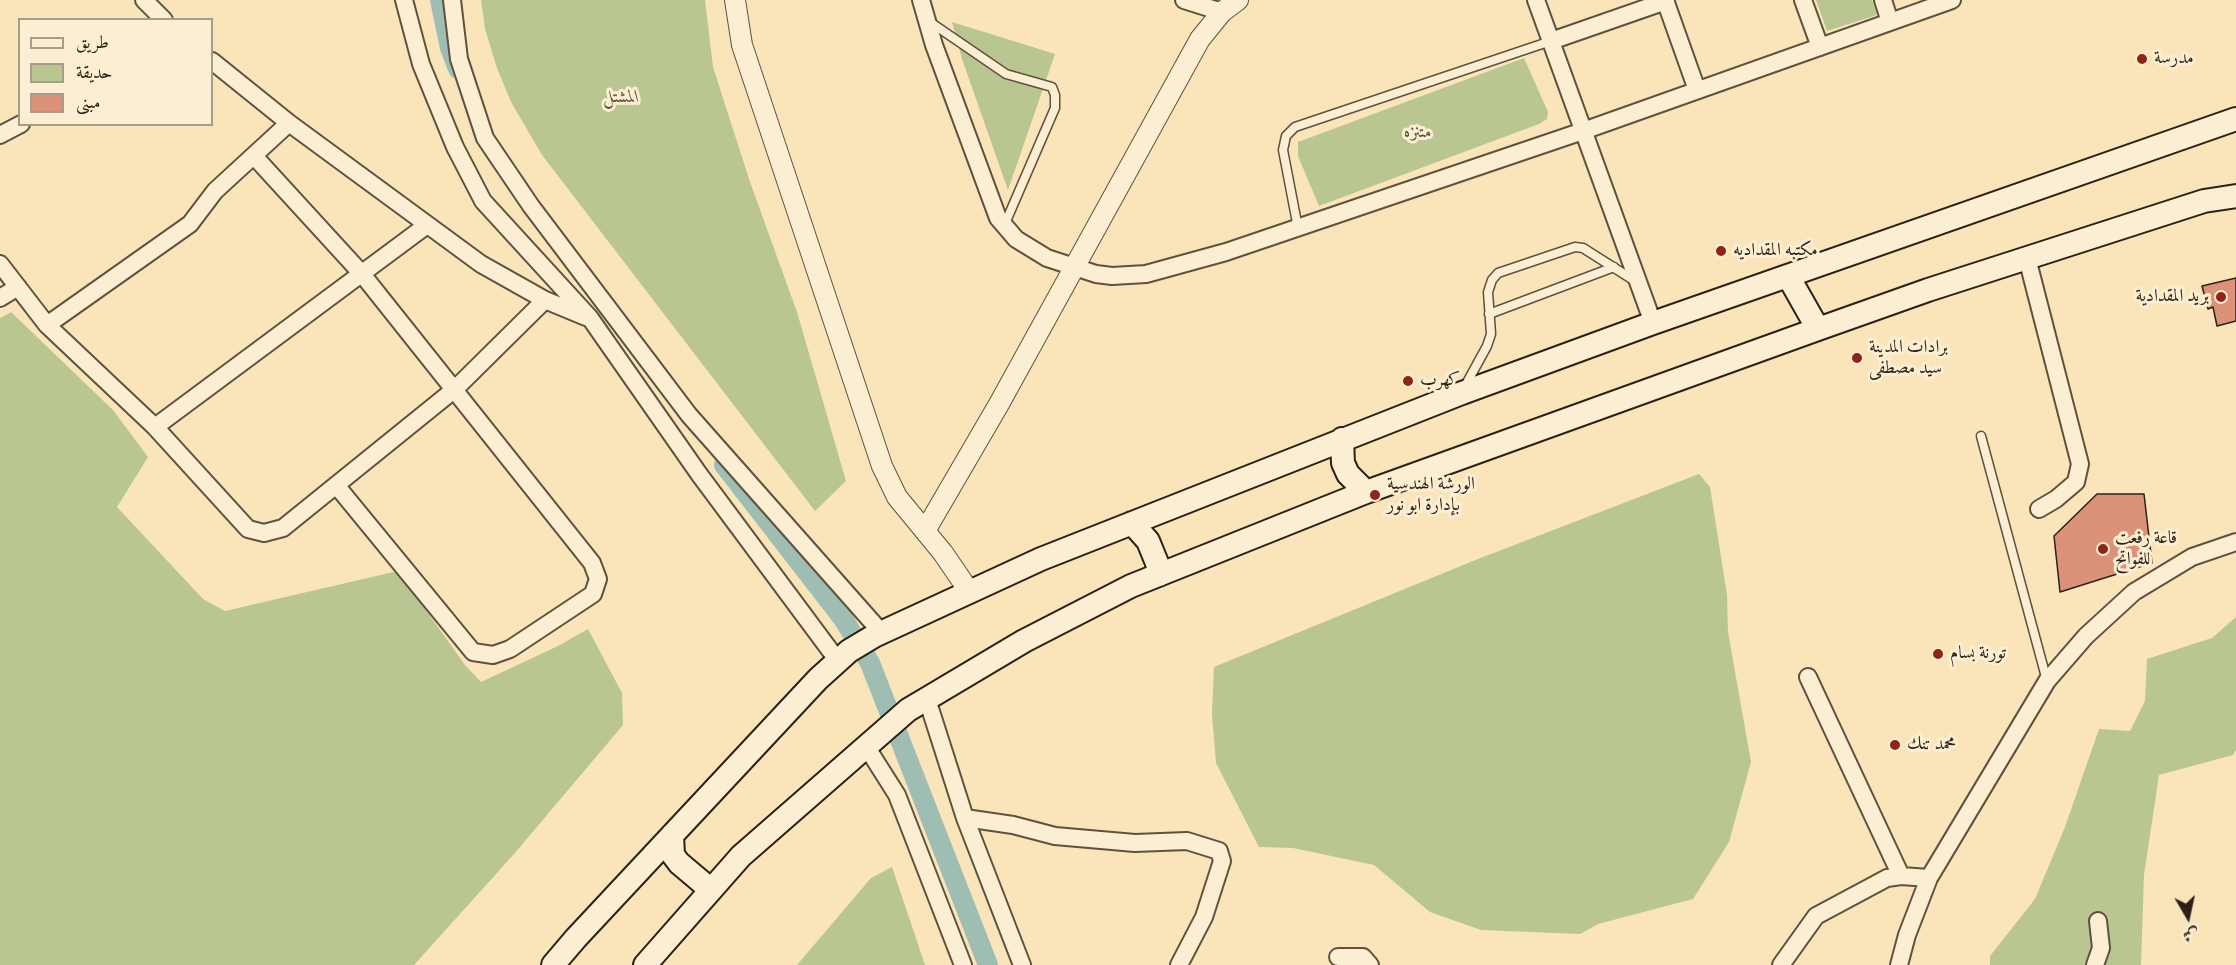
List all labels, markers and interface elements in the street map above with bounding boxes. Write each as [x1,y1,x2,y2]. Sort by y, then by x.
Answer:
legend [18,18,213,126]
text: طريق [76,32,109,53]
place label: مدرسة [2154,48,2194,70]
marker: مدرسة [2135,52,2149,66]
text: حديقة [76,62,112,83]
park label: المشتل [603,87,639,109]
text: مبنى [76,92,101,113]
park label: متنزه [1404,122,1432,144]
place label: مكتبه المقداديه [1733,240,1818,262]
marker: مكتبه المقداديه [1714,244,1728,258]
place label: بريد المقدادية [2136,286,2209,308]
marker: بريد المقدادية [2214,290,2228,304]
place label: برادات المدينة سيد مصطفى [1869,337,1948,380]
marker: برادات المدينة سيد مصطفى [1850,351,1864,365]
place label: كهرب [1420,370,1460,392]
marker: كهرب [1401,374,1415,388]
place label: الورشة الهندسية بإدارة ابو نور [1387,474,1475,516]
marker: الورشة الهندسية بإدارة ابو نور [1368,488,1382,502]
place label: قاعة رفعت للفواتح [2115,528,2177,570]
marker: قاعة رفعت للفواتح [2096,542,2110,556]
place label: تورنة بسام [1950,643,2006,665]
marker: تورنة بسام [1931,647,1945,661]
place label: محمد تنك [1907,734,1956,756]
marker: محمد تنك [1888,738,1902,752]
north arrow [2158,887,2218,947]
text: ش [2182,925,2200,946]

